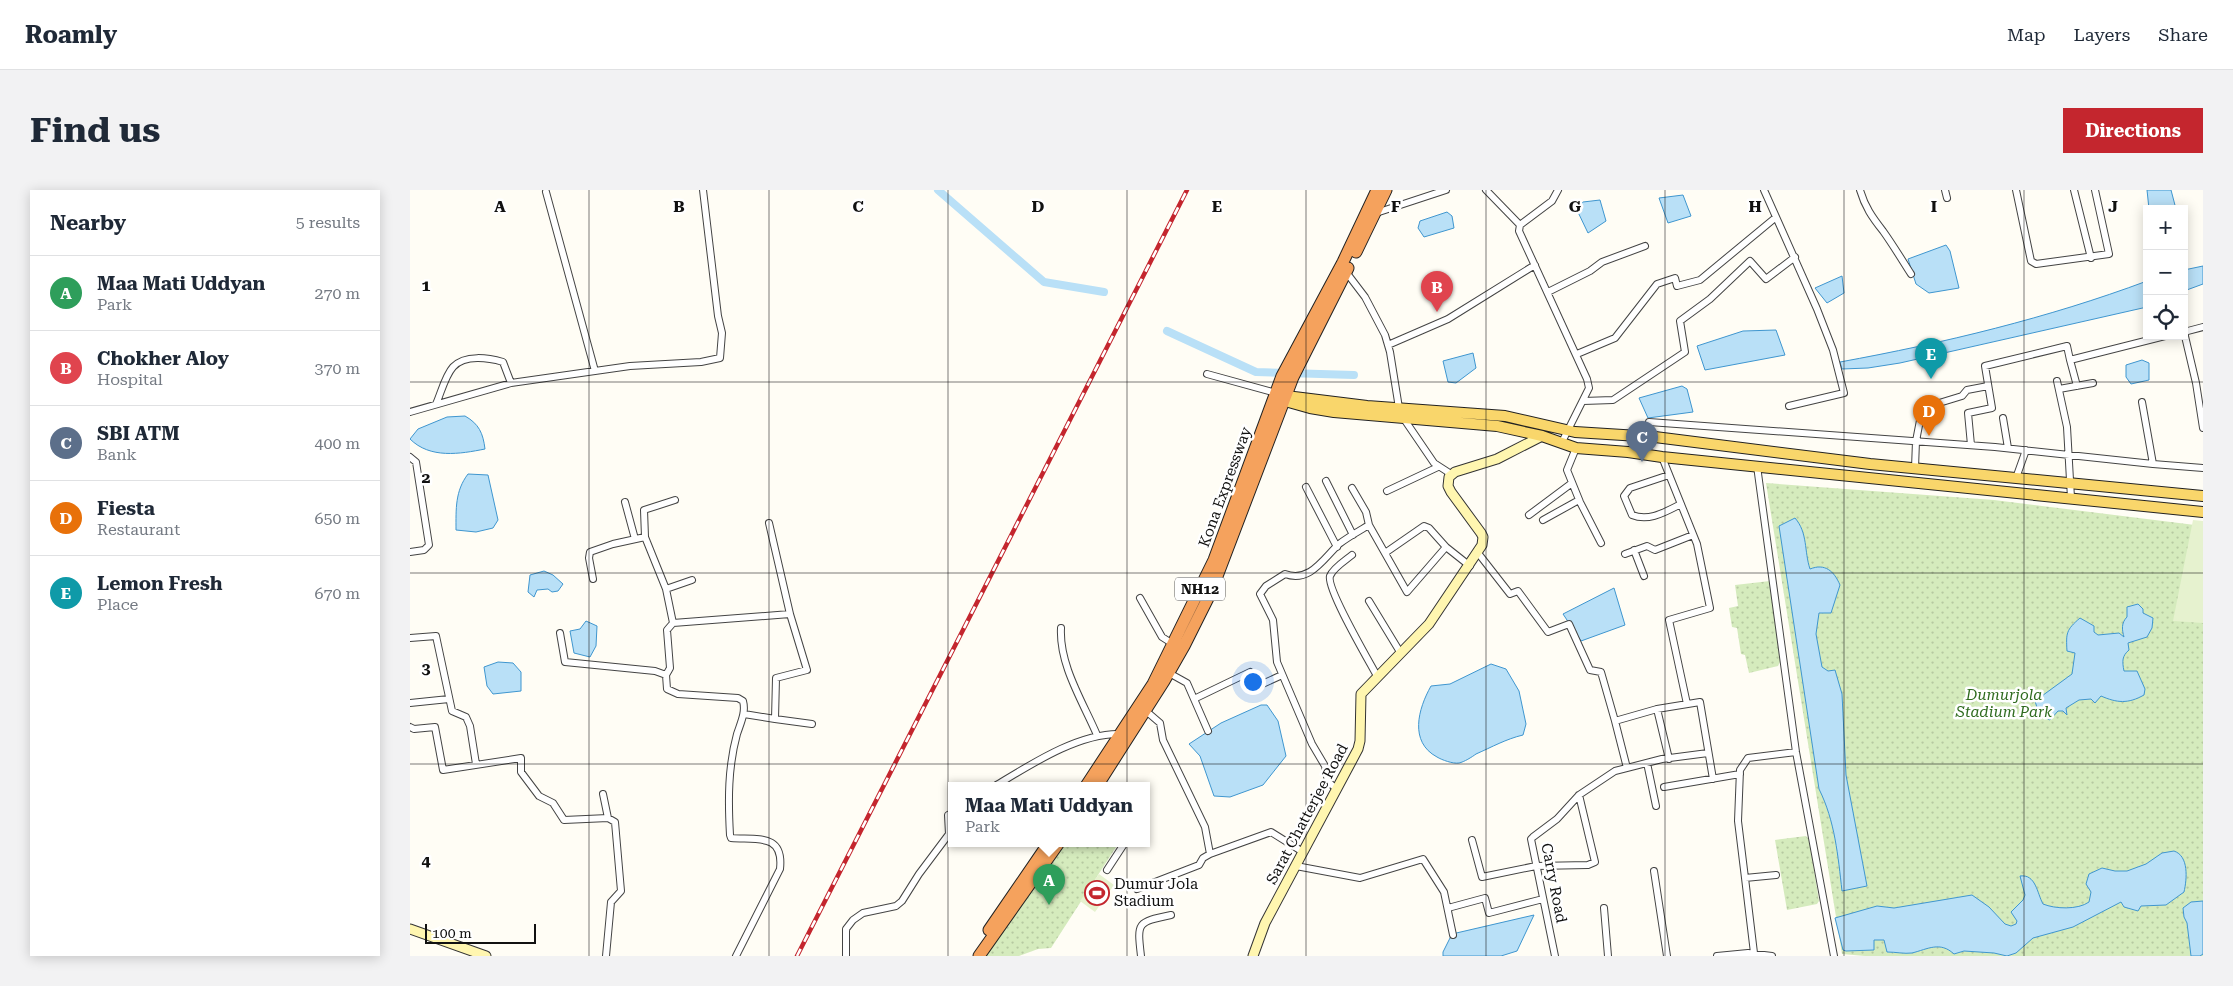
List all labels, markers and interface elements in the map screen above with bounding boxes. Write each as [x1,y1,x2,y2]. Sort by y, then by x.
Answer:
text: Roamly [25,21,117,49]
text: Map [2007,24,2046,45]
text: Layers [2074,24,2130,45]
text: Share [2158,24,2208,45]
button: Directions [2063,108,2203,153]
text: Find us [30,110,160,151]
text: A [494,197,506,216]
text: B [673,197,685,216]
text: C [852,197,864,216]
text: D [1032,197,1045,216]
text: E [1212,197,1222,216]
text: F [1391,197,1401,216]
text: G [1569,197,1582,216]
text: H [1748,197,1762,216]
text: I [1931,197,1937,216]
text: J [2108,197,2118,216]
map controls [2143,205,2188,340]
button: + [2143,205,2188,250]
text: Nearby [50,211,126,235]
text: 5 results [296,213,360,232]
button: − [2143,250,2188,295]
pin: B [1421,271,1453,312]
text: Maa Mati Uddyan [97,272,265,295]
text: 1 [422,276,431,295]
text: A [60,284,72,303]
text: 270 m [314,284,360,303]
text: Park [97,295,132,314]
button: locate [2143,295,2188,340]
pin: E [1915,338,1947,379]
text: Chokher Aloy [97,347,229,370]
text: B [60,359,72,378]
text: 370 m [314,359,360,378]
text: Hospital [97,370,163,389]
pin: D [1913,395,1945,436]
pin: C [1626,421,1658,462]
text: SBI ATM [97,422,180,445]
street label: Kona Expressway [1195,424,1255,550]
text: C [60,434,72,453]
text: 400 m [314,434,360,453]
text: Bank [97,445,137,464]
text: 2 [422,468,431,487]
text: Fiesta [97,497,155,520]
text: D [60,509,72,528]
text: 650 m [314,509,360,528]
text: Restaurant [97,520,180,539]
text: Lemon Fresh [97,572,223,595]
road number: NH12 [1175,578,1225,600]
text: E [61,584,71,603]
text: 670 m [314,584,360,603]
text: Place [97,595,138,614]
text: 3 [422,659,431,678]
your location [1240,669,1266,695]
park label: Dumurjola Stadium Park [1955,686,2053,721]
street label: Sarat Chatterjee Road [1262,740,1352,887]
popup [948,782,1150,847]
text: Maa Mati Uddyan [965,794,1133,817]
text: Park [965,817,1000,836]
street label: Carry Road [1537,842,1571,925]
text: 4 [422,851,431,870]
pin: A [1033,864,1065,905]
place label: Dumur Jola Stadium [1114,875,1198,910]
sports icon: Dumur Jola Stadium [1084,880,1110,906]
scale bar [425,921,536,944]
text: 100 m [432,925,472,941]

